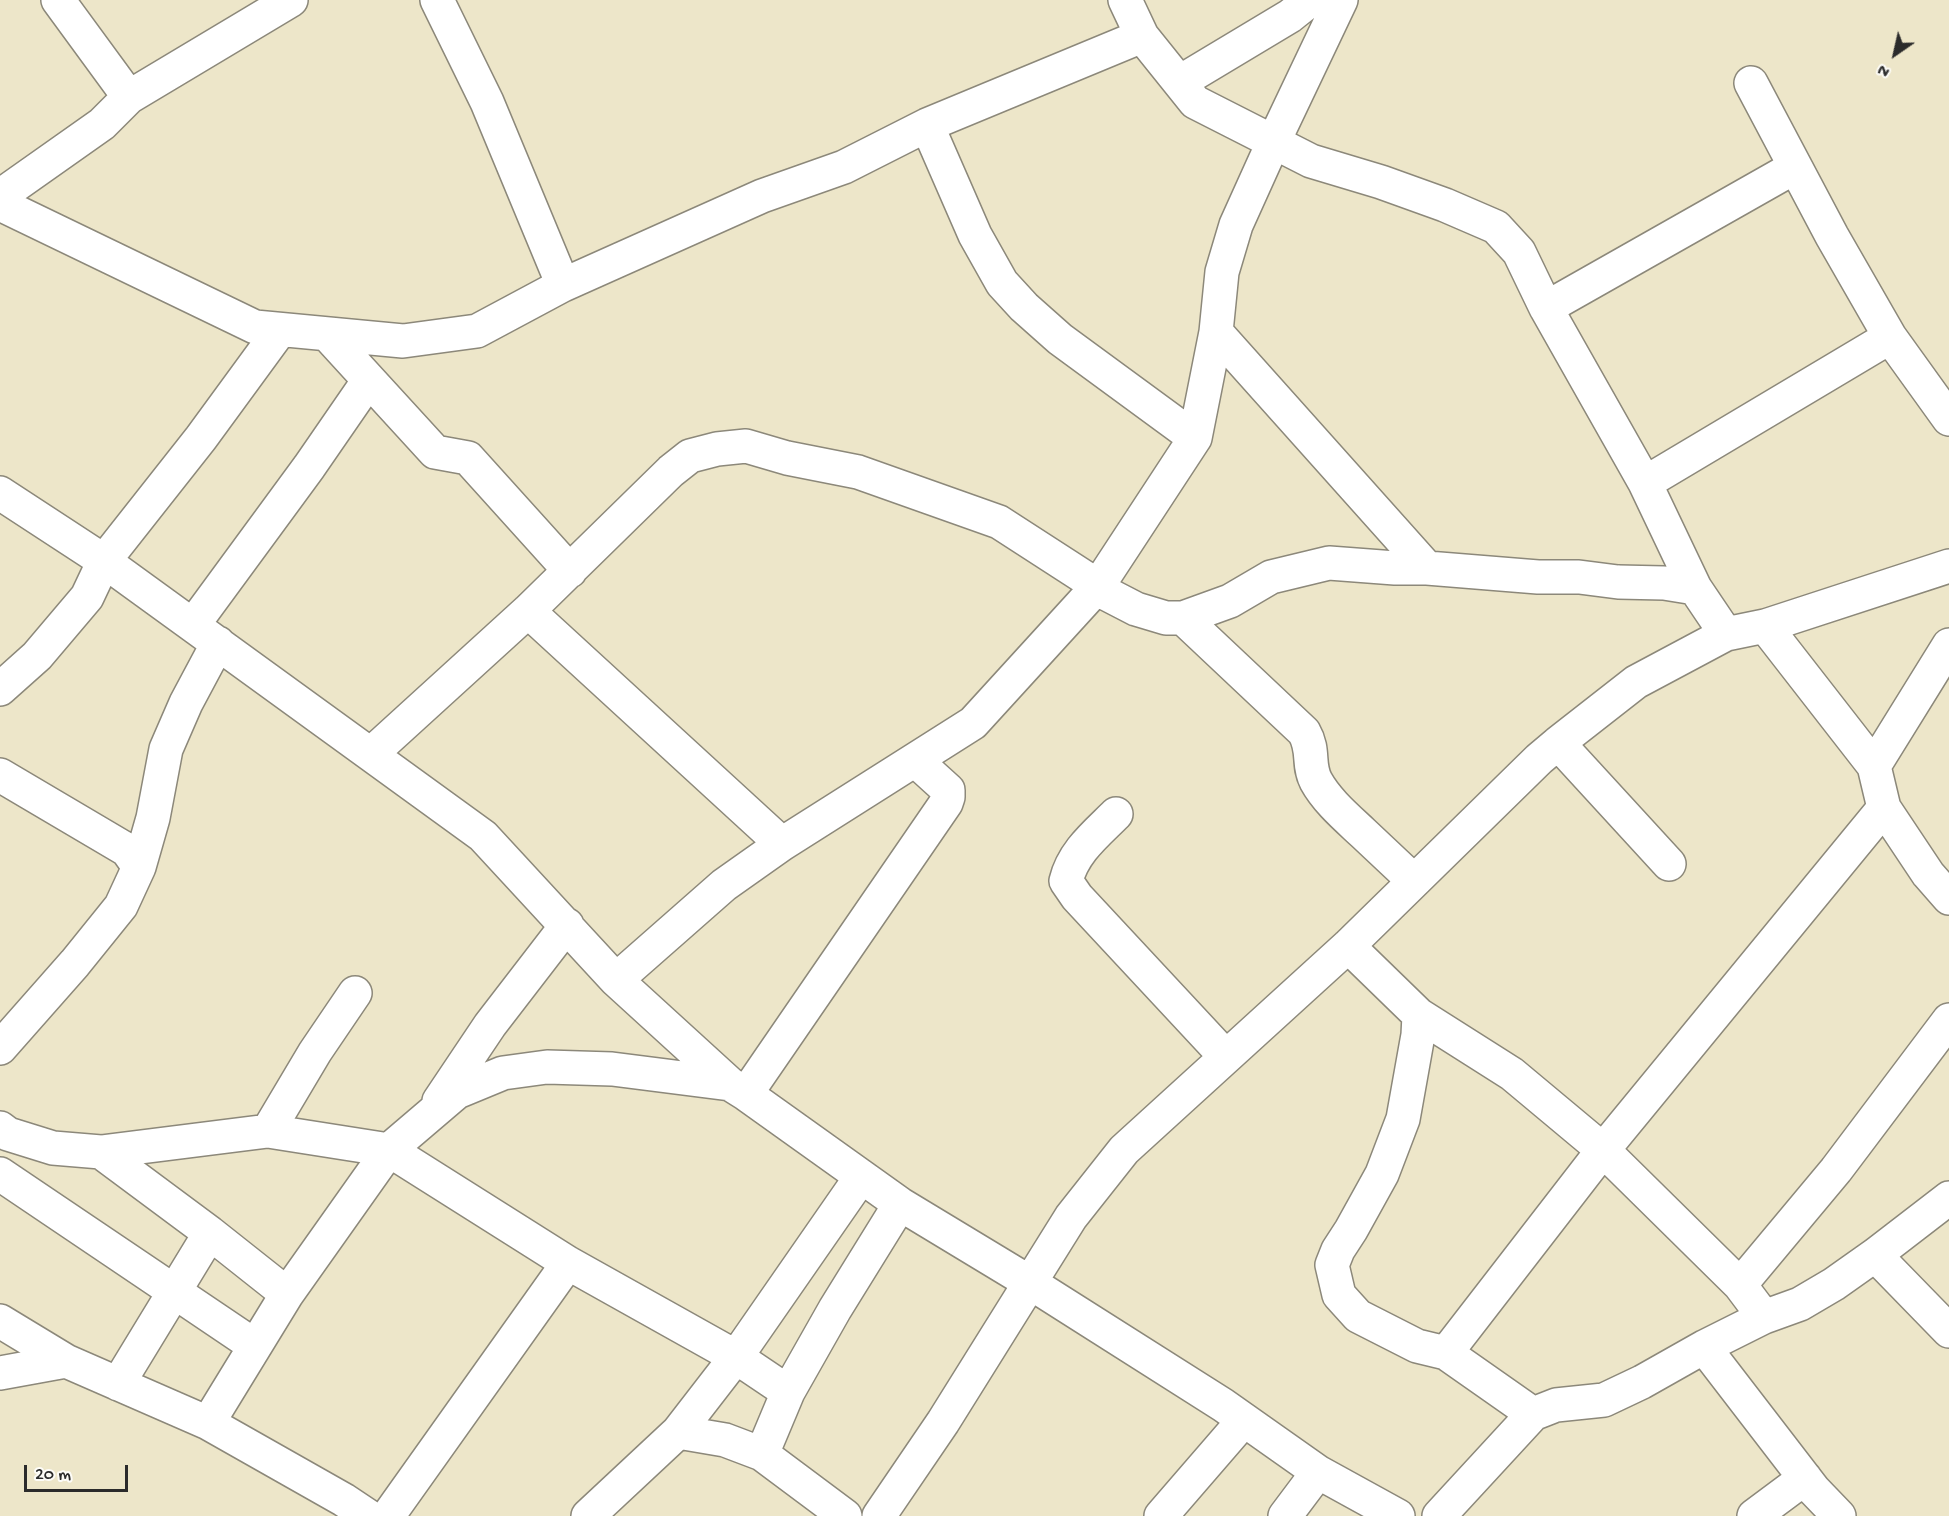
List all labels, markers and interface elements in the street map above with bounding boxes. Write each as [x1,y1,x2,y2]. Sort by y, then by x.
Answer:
north arrow [1865,24,1925,84]
text: N [1875,59,1894,80]
scale bar [27,1453,130,1491]
text: 20 m [35,1465,71,1486]

